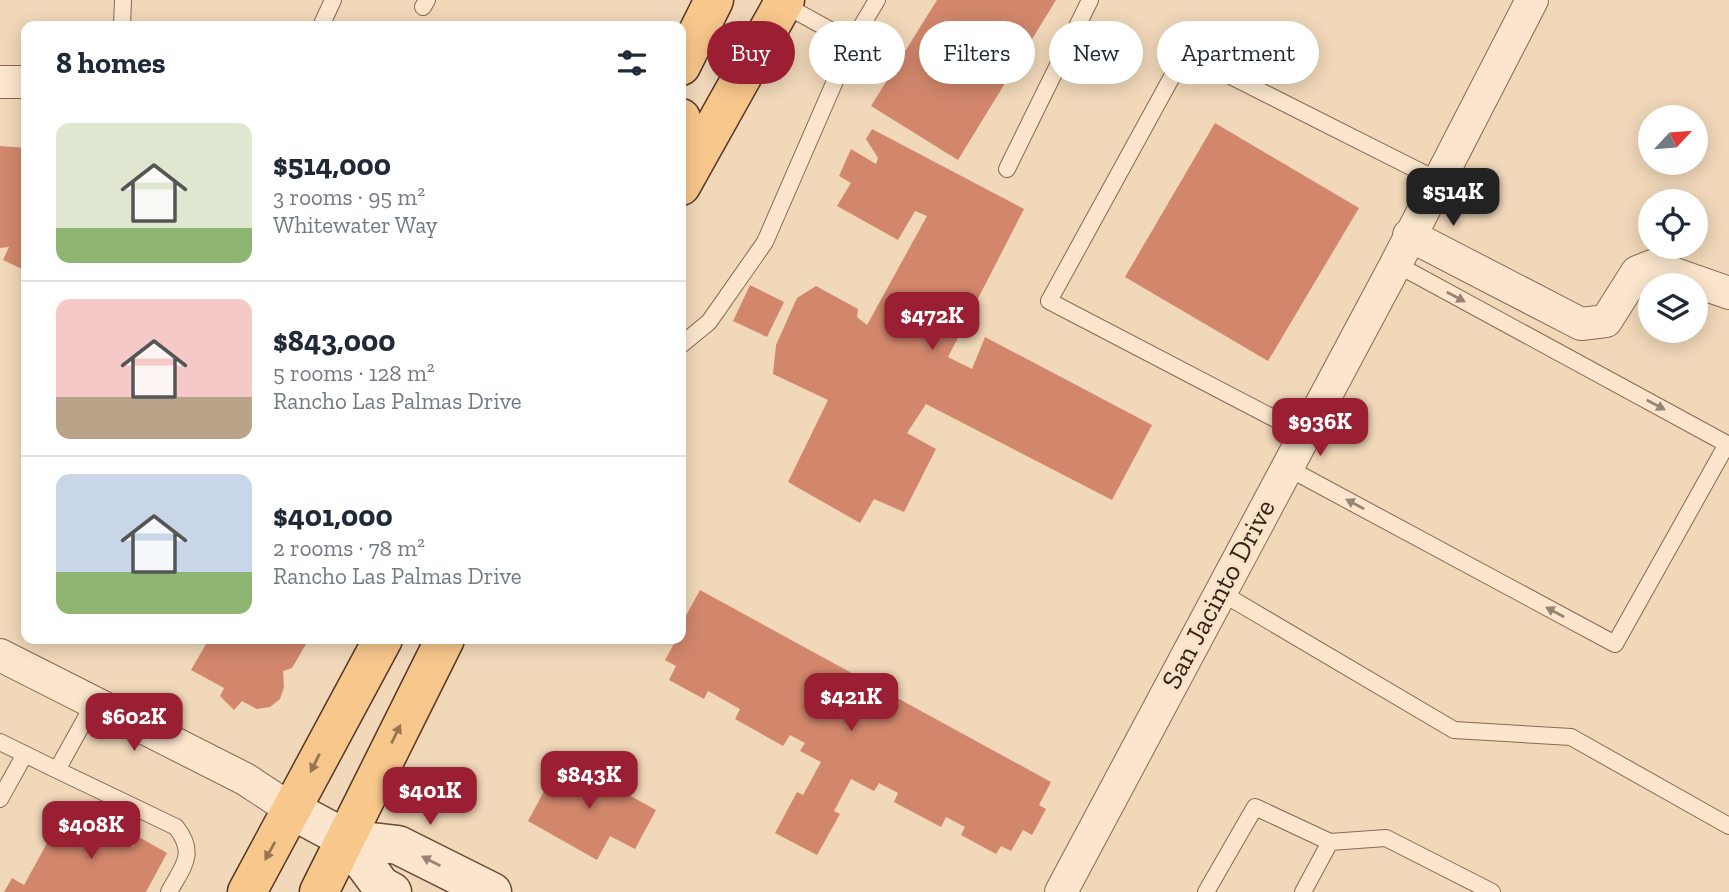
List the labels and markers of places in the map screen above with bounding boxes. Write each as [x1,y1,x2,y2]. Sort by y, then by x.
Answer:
pin: $514K [1404,168,1502,228]
pin: $472K [883,292,981,352]
pin: $936K [1271,398,1369,458]
pin: $421K [802,674,900,733]
pin: $602K [85,694,183,753]
pin: $843K [540,752,638,811]
pin: $401K [381,768,479,827]
pin: $408K [42,802,140,861]

